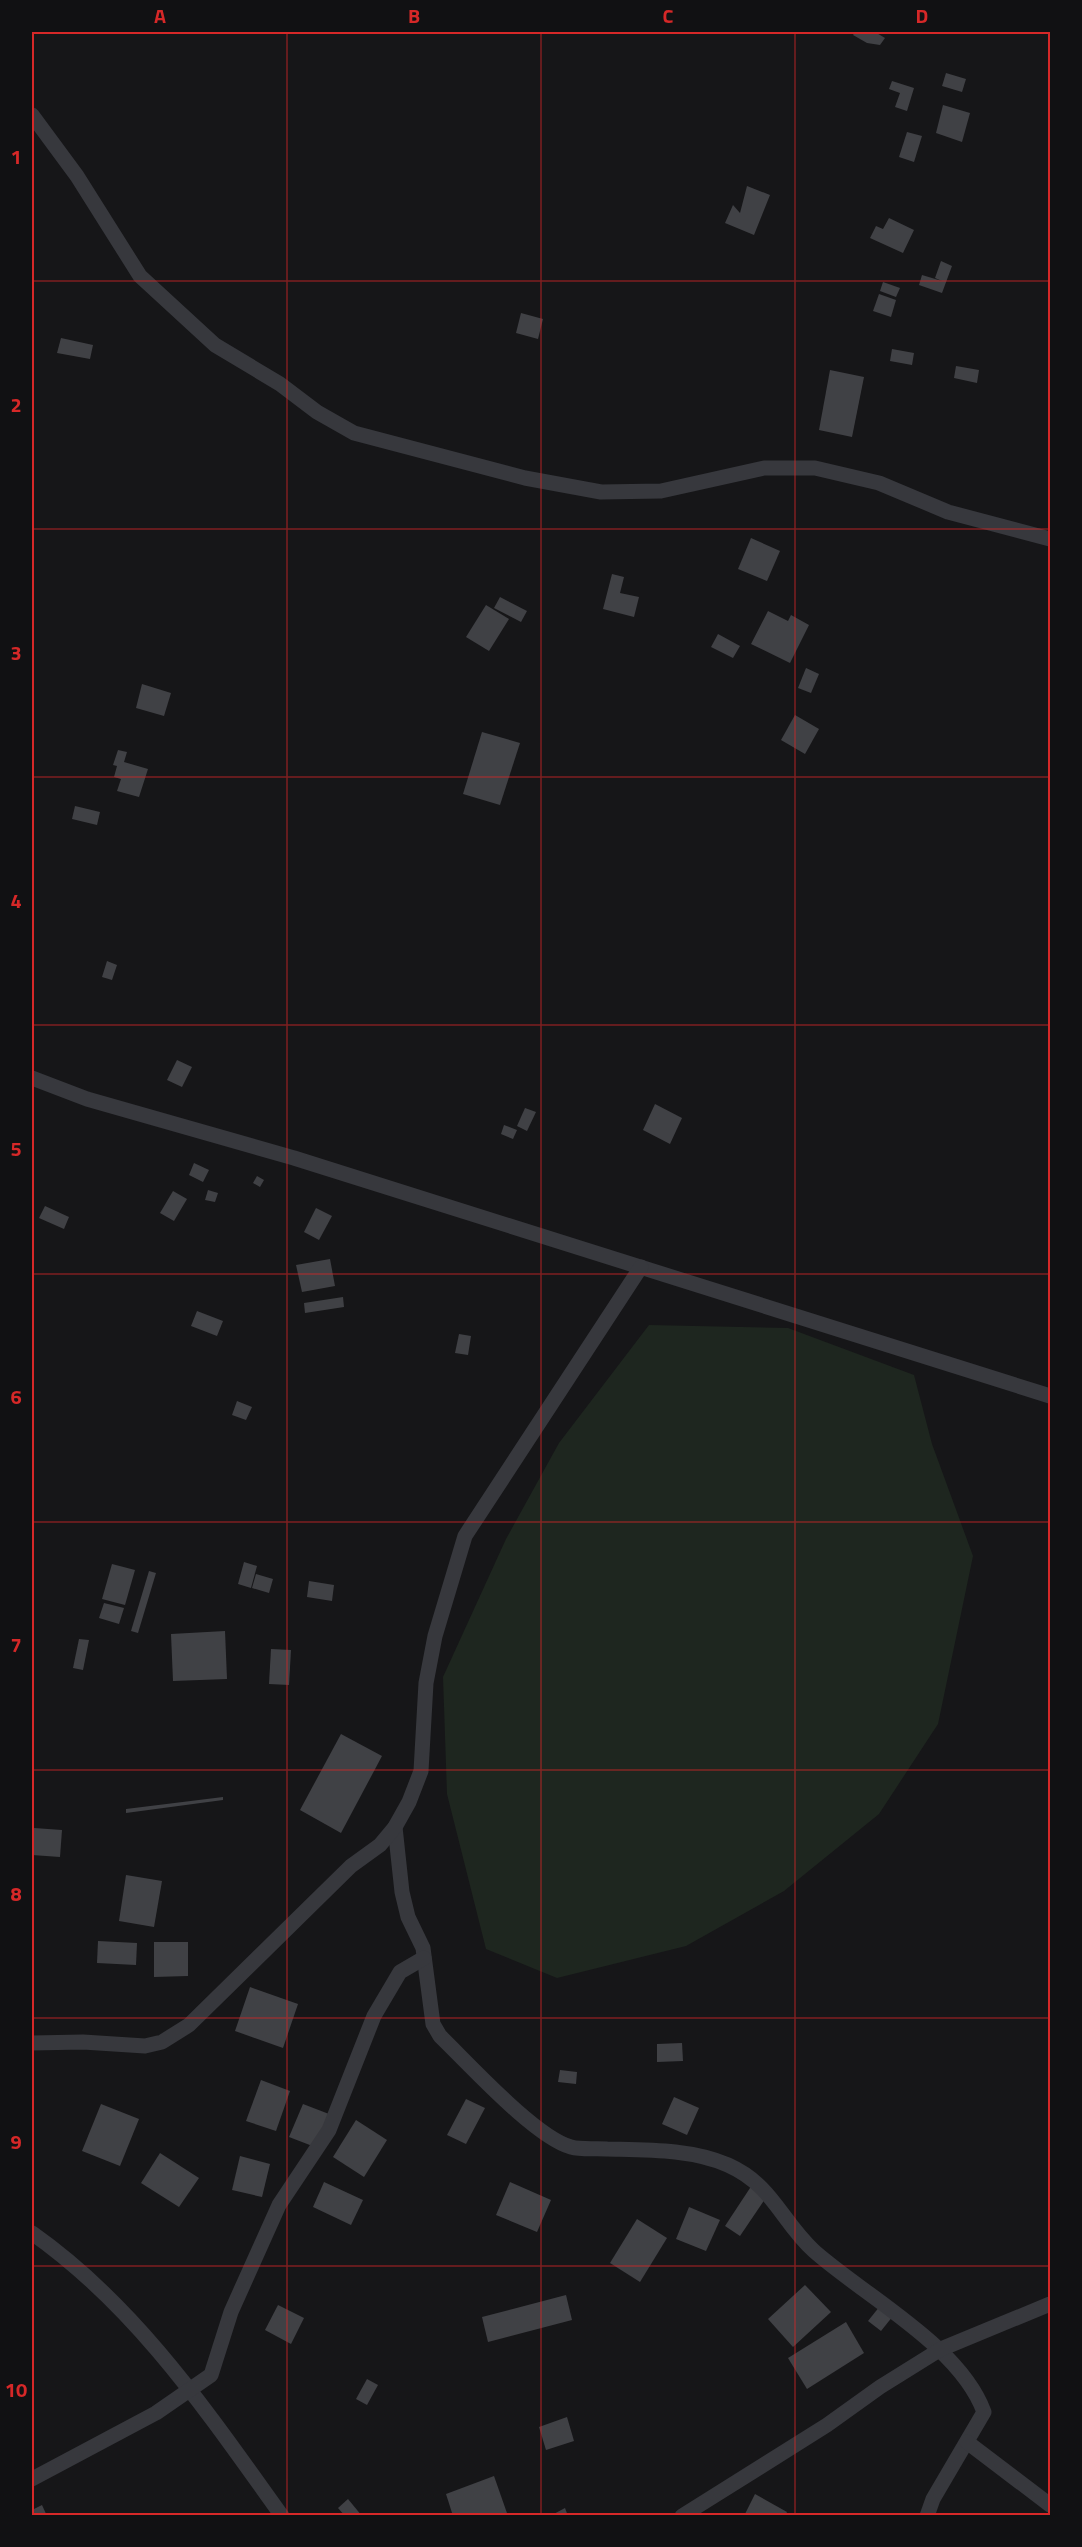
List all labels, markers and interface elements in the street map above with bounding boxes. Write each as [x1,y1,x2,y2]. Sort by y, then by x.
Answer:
text: A [154,0,166,31]
text: B [408,0,420,31]
text: C [663,0,674,31]
text: D [916,0,928,31]
text: 1 [10,141,22,172]
text: 2 [10,389,22,420]
text: 3 [10,637,22,668]
text: 4 [10,885,22,916]
text: 5 [10,1133,22,1164]
text: 6 [10,1381,22,1412]
text: 7 [10,1629,22,1660]
text: 8 [10,1878,22,1909]
text: 9 [10,2126,22,2157]
text: 10 [5,2374,27,2405]

